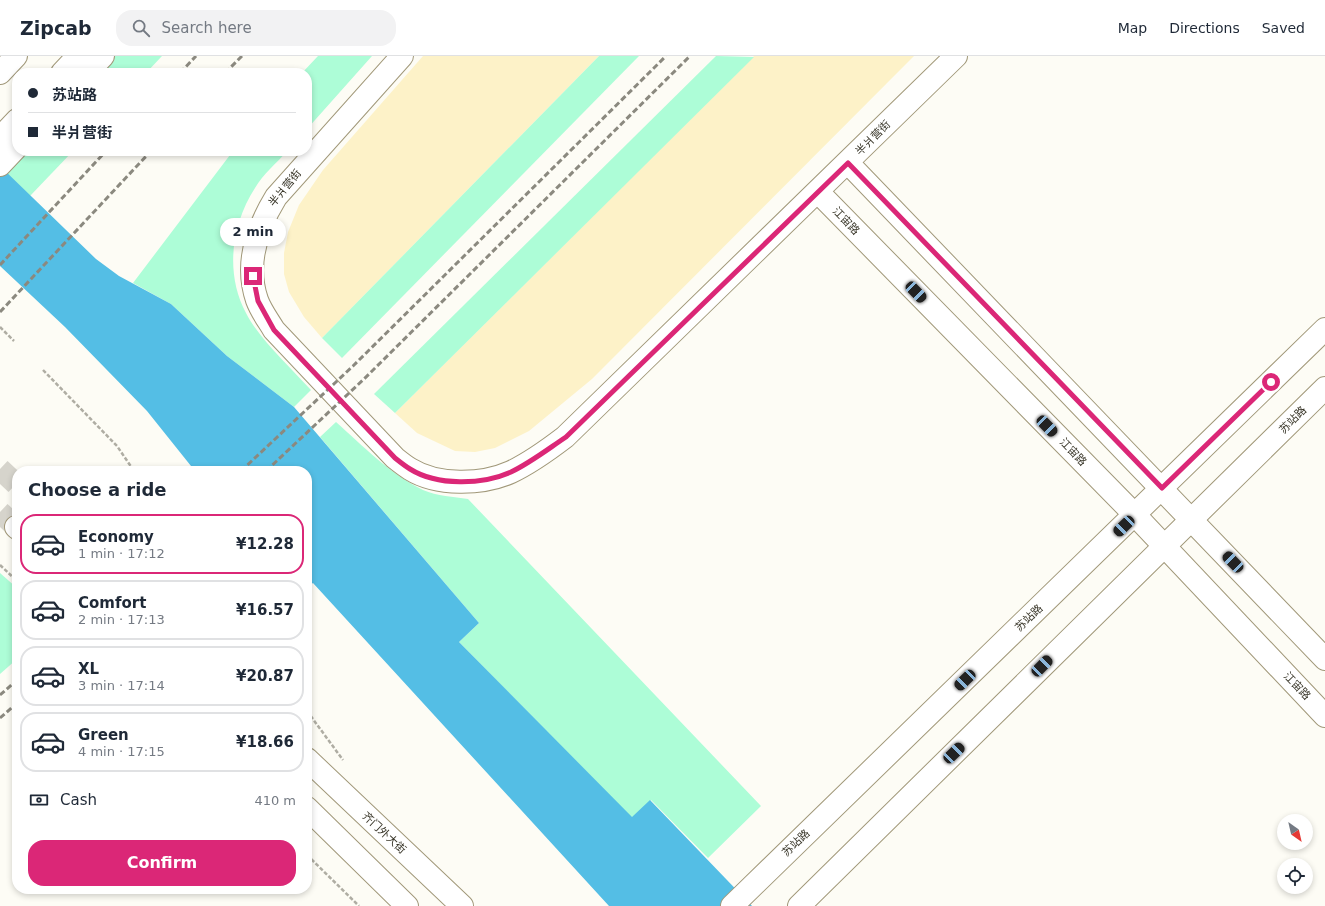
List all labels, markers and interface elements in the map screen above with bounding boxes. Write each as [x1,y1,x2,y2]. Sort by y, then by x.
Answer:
search box [116,10,396,46]
text: Zipcab [20,17,92,39]
icon: search [130,17,152,39]
text: Search here [162,19,252,37]
text: Map [1118,20,1147,36]
text: Directions [1169,20,1240,36]
text: Saved [1262,20,1305,36]
text: 苏站路 [52,86,97,104]
street label: 半爿营街 [853,118,893,158]
text: 半爿营街 [52,124,112,142]
street label: 半爿营街 [266,167,304,209]
street label: 江宙路 [830,205,862,237]
callout: 2 min [220,218,286,246]
text: 2 min [233,224,273,239]
route end [244,267,262,285]
car [903,279,929,305]
route start [1262,373,1280,391]
street label: 苏站路 [1277,404,1309,436]
car [1034,413,1060,439]
street label: 江宙路 [1057,436,1089,468]
text: Choose a ride [28,479,167,500]
car [1111,513,1137,539]
icon: car [30,526,66,562]
text: Economy [78,528,154,546]
text: ¥12.28 [236,535,294,553]
text: 1 min · 17:12 [78,546,165,561]
car [1220,549,1246,575]
icon: car [30,592,66,628]
text: Comfort [78,594,146,612]
text: ¥16.57 [236,601,294,619]
street label: 苏站路 [1013,602,1045,634]
text: 2 min · 17:13 [78,612,165,627]
car [1029,653,1055,679]
icon: car [30,658,66,694]
text: XL [78,660,99,678]
text: ¥20.87 [236,667,294,685]
car [952,667,978,693]
street label: 江宙路 [1281,670,1313,702]
text: 3 min · 17:14 [78,678,165,693]
icon: car [30,724,66,760]
text: Green [78,726,129,744]
text: ¥18.66 [236,733,294,751]
car [941,740,967,766]
text: 4 min · 17:15 [78,744,165,759]
icon: cash [28,789,50,811]
text: Cash [60,791,97,809]
text: 410 m [254,793,296,808]
street label: 齐门外大街 [359,809,409,857]
north arrow [1277,814,1313,850]
map controls [1277,814,1313,894]
street label: 苏站路 [780,827,812,859]
button: Confirm [28,840,296,886]
button: locate [1277,858,1313,894]

